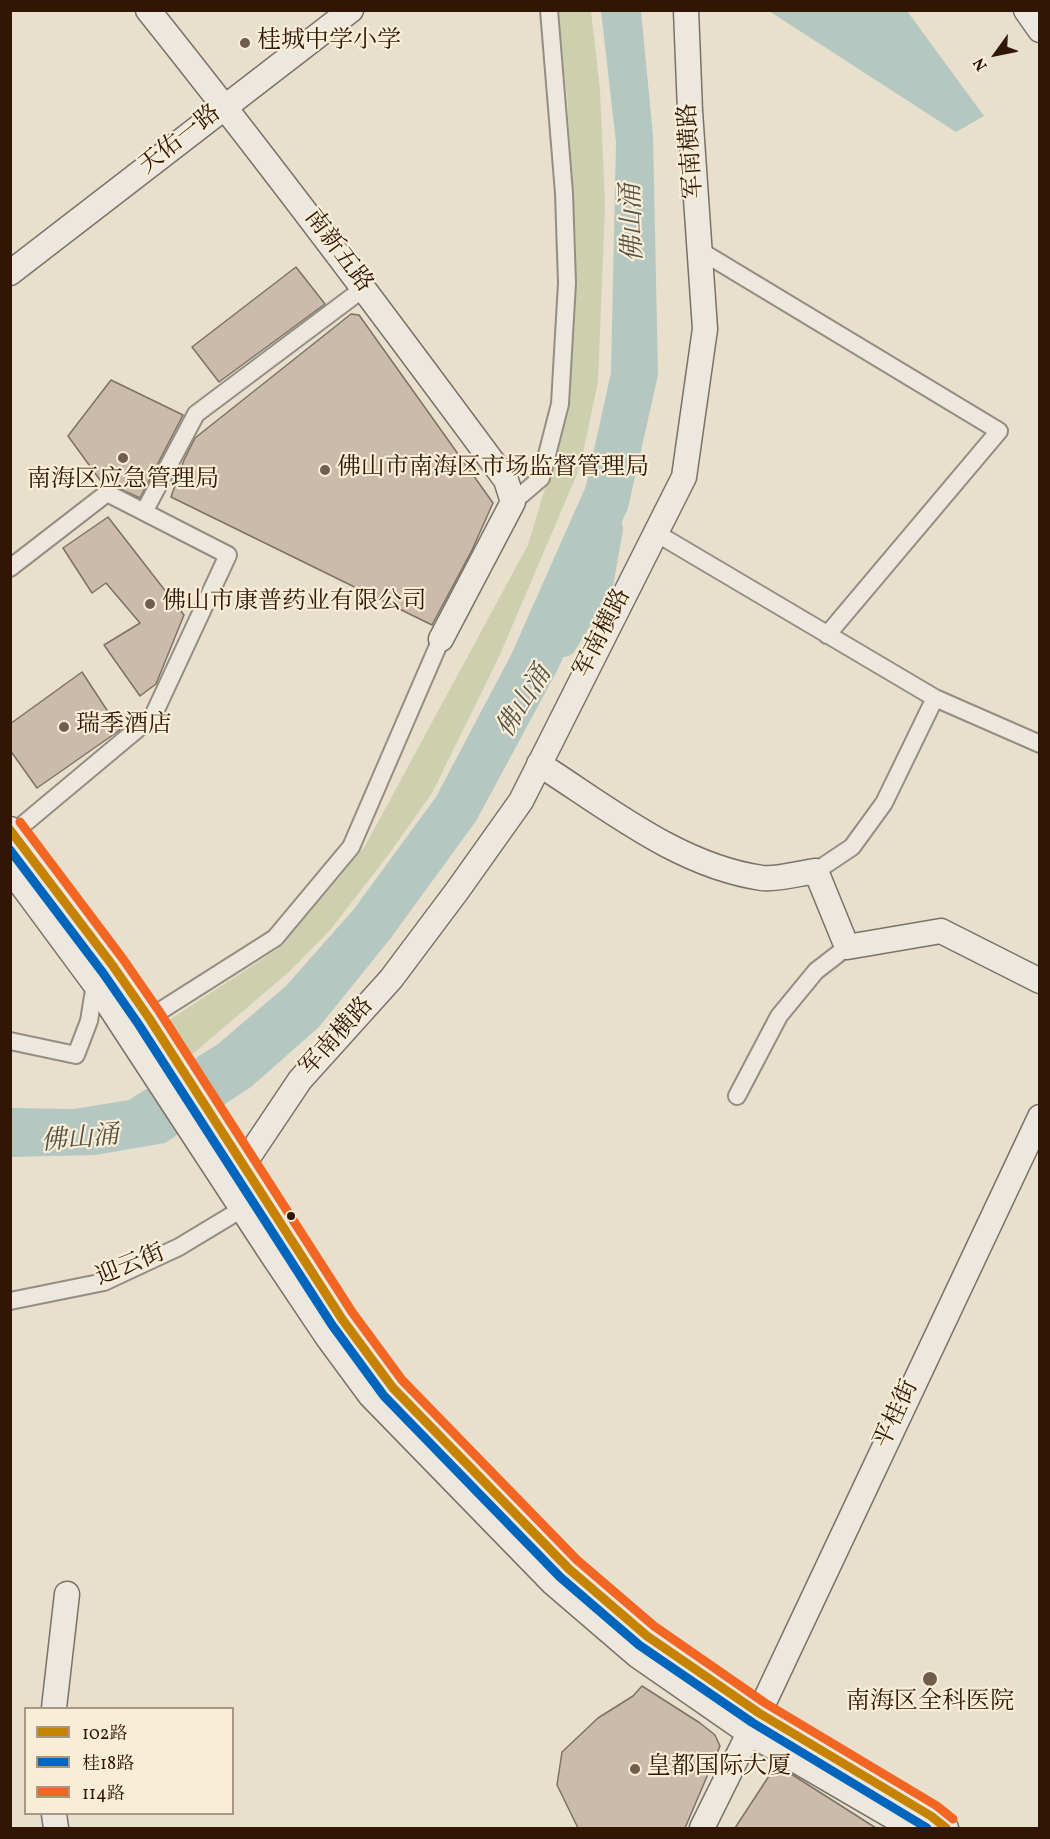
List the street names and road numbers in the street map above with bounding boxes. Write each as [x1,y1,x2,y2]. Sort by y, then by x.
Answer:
street label: 天佑一路 [134,100,228,182]
street label: 军南横路 [675,102,711,200]
street label: 南新五路 [297,205,377,299]
street label: 军南横路 [569,585,639,683]
street label: 军南横路 [295,993,381,1083]
street label: 迎云街 [92,1240,170,1294]
street label: 平桂街 [870,1376,926,1454]

